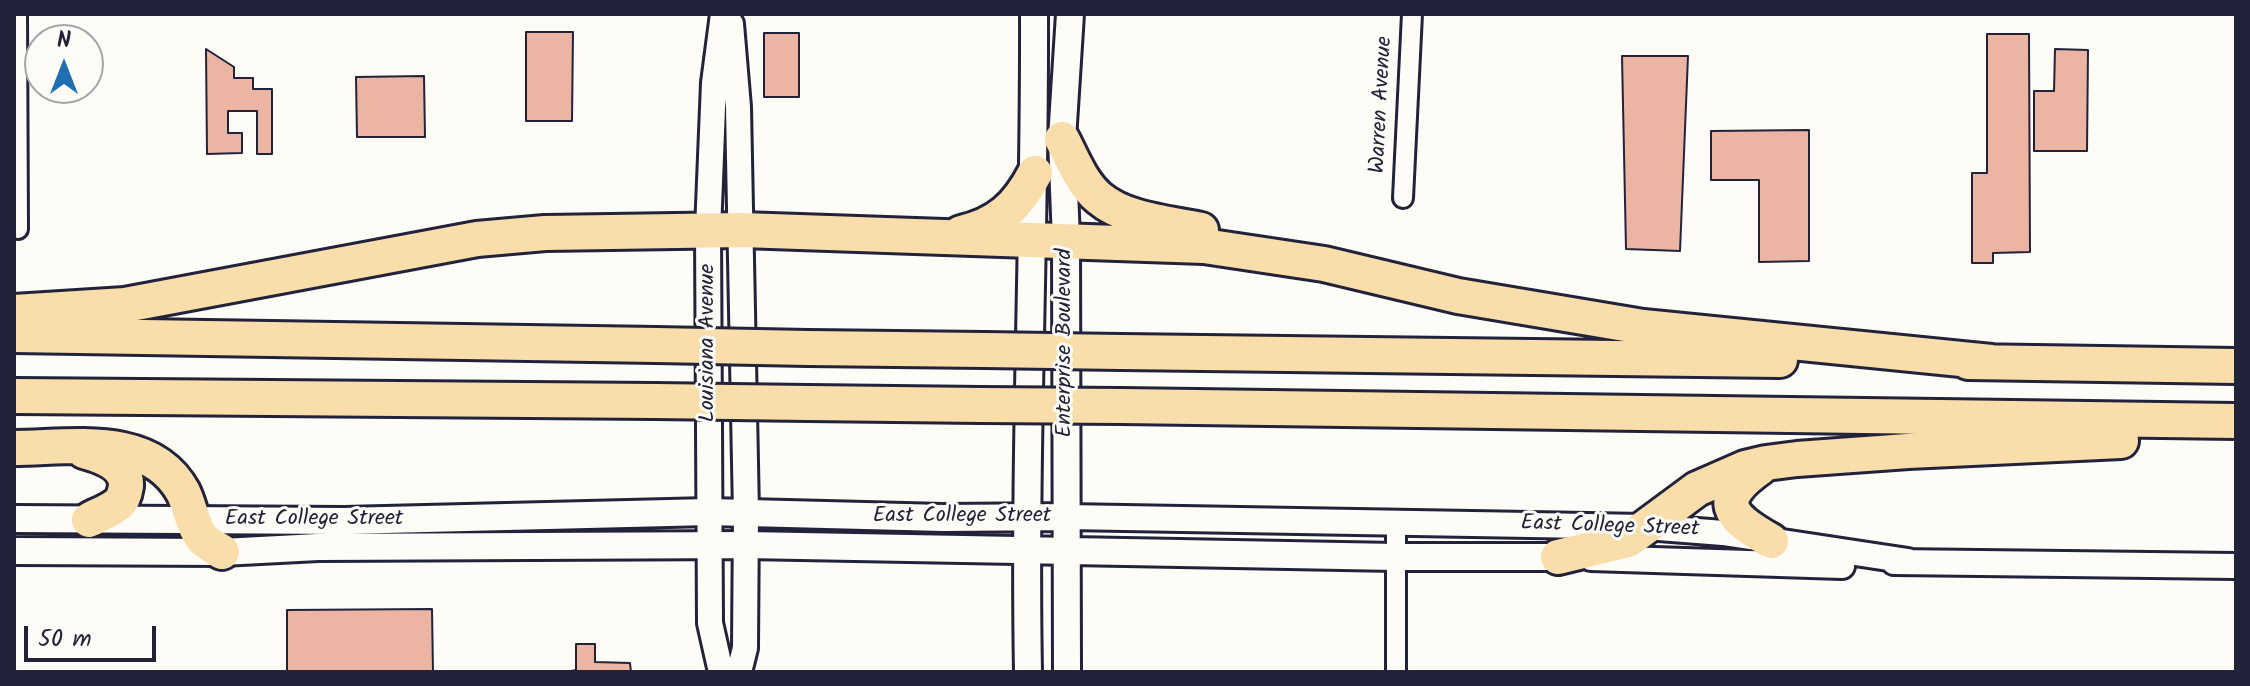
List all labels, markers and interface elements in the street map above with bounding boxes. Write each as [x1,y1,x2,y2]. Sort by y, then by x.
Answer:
north arrow [24,24,104,104]
text: N [57,24,71,59]
street label: Warren Avenue [1366,36,1400,174]
street label: Enterprise Boulevard [1053,248,1079,438]
street label: Louisiana Avenue [696,264,722,422]
street label: East College Street [873,504,1051,530]
street label: East College Street [225,507,403,533]
street label: East College Street [1520,512,1700,544]
scale bar [28,610,160,660]
text: 50 m [38,620,92,659]

